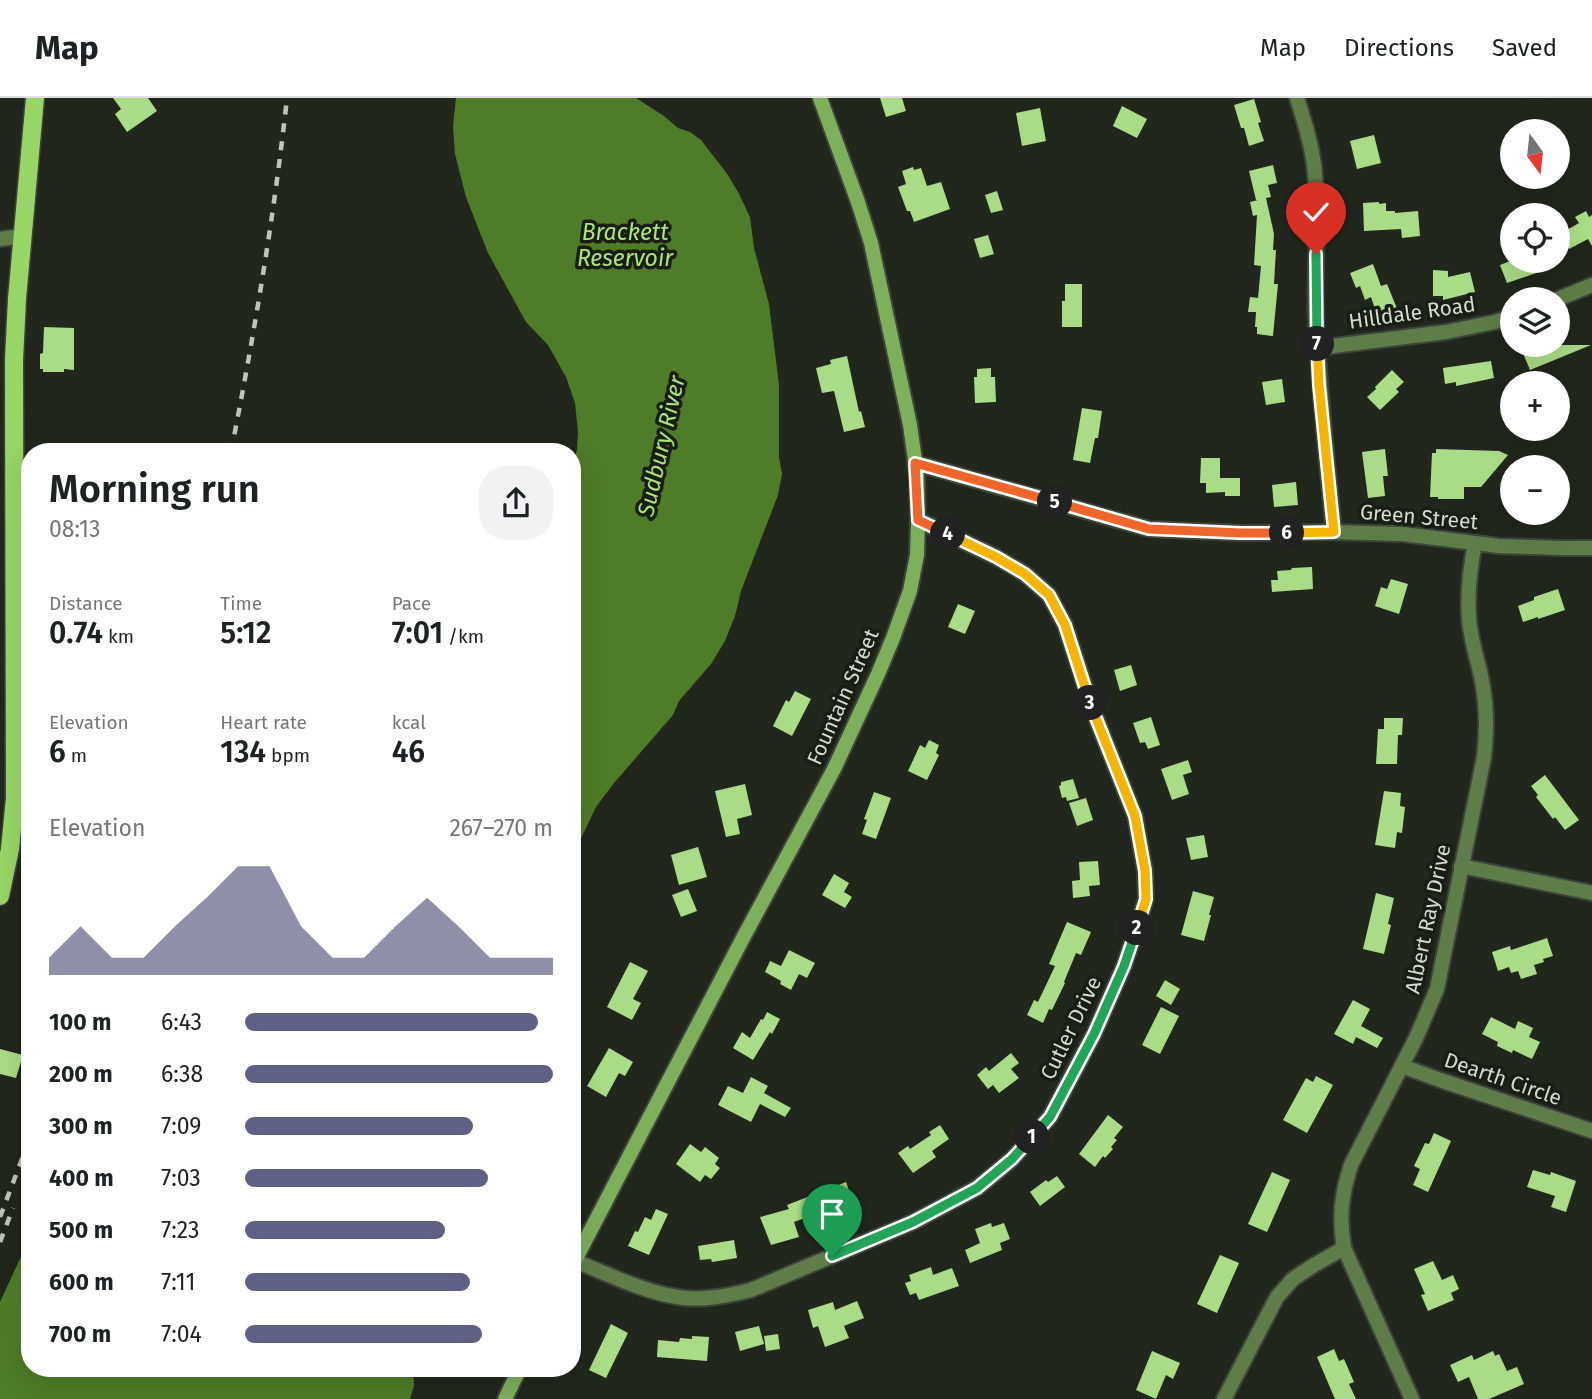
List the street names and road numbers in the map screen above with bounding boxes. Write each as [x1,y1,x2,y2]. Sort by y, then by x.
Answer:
street label: Hilldale Road [1347,291,1477,335]
street label: Green Street [1359,499,1480,535]
street label: Fountain Street [801,625,885,769]
street label: Albert Ray Drive [1399,842,1457,996]
street label: Cutler Drive [1035,972,1107,1084]
street label: Dearth Circle [1441,1047,1565,1111]

